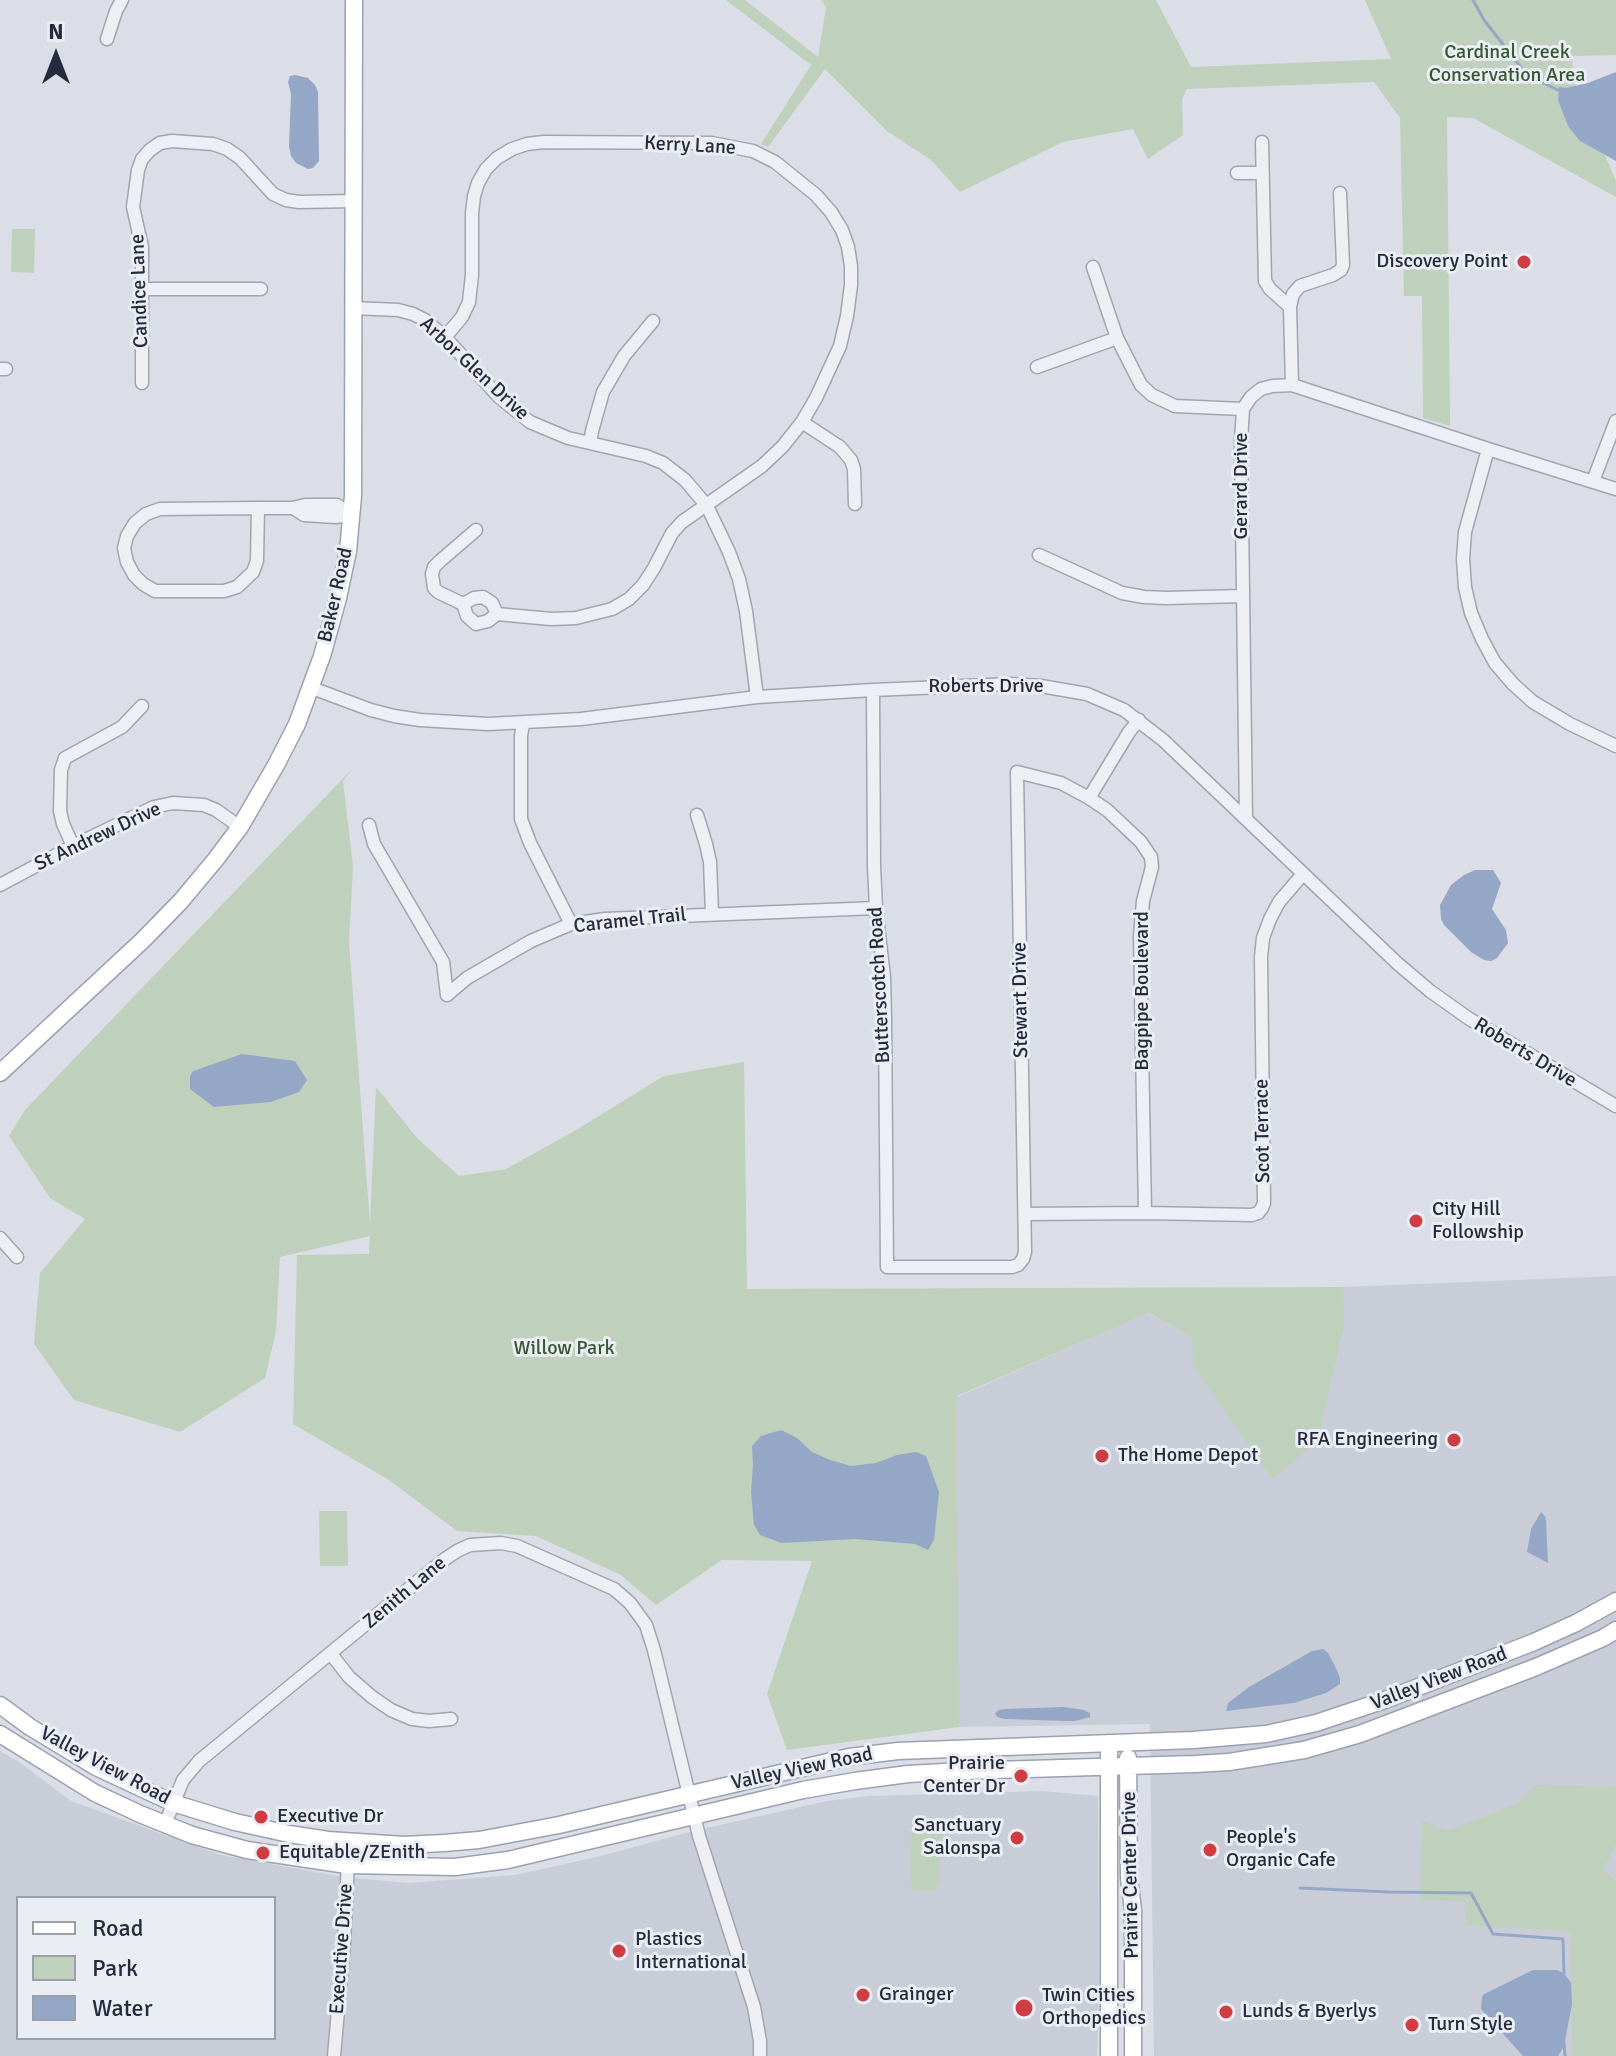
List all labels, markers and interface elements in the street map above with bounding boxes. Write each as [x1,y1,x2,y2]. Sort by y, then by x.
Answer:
north arrow [16,16,96,96]
text: N [48,18,64,45]
park label: Cardinal Creek Conservation Area [1429,41,1585,88]
street label: Kerry Lane [643,132,737,160]
street label: Candice Lane [126,234,154,348]
place label: Discovery Point [1376,250,1508,274]
marker: Discovery Point [1515,253,1533,271]
street label: Arbor Glen Drive [414,312,534,426]
street label: Gerard Drive [1230,432,1254,540]
street label: Baker Road [313,545,359,645]
street label: Roberts Drive [928,675,1044,699]
street label: St Andrew Drive [31,797,165,877]
street label: Caramel Trail [572,903,688,939]
street label: Butterscotch Road [864,906,896,1064]
street label: Bagpipe Boulevard [1131,911,1155,1071]
street label: Stewart Drive [1008,942,1034,1058]
street label: Roberts Drive [1469,1013,1581,1093]
street label: Scot Terrace [1250,1079,1276,1183]
place label: City Hill Followship [1432,1198,1524,1245]
marker: City Hill Followship [1407,1212,1425,1230]
park label: Willow Park [513,1337,615,1361]
place label: RFA Engineering [1297,1428,1438,1452]
marker: RFA Engineering [1445,1431,1463,1449]
place label: The Home Depot [1118,1444,1258,1468]
marker: The Home Depot [1093,1447,1111,1465]
street label: Zenith Lane [359,1551,451,1635]
street label: Valley View Road [1367,1642,1511,1716]
street label: Valley View Road [36,1722,174,1810]
street label: Valley View Road [729,1742,875,1796]
place label: Prairie Center Dr [923,1752,1005,1799]
marker: Prairie Center Dr [1012,1767,1030,1785]
street label: Prairie Center Drive [1118,1791,1144,1959]
place label: Executive Dr [277,1805,383,1829]
marker: Executive Dr [252,1808,270,1826]
place label: Sanctuary Salonspa [914,1814,1001,1861]
place label: People's Organic Cafe [1226,1826,1336,1873]
marker: Sanctuary Salonspa [1008,1829,1026,1847]
place label: Equitable/ZEnith [279,1841,425,1865]
marker: People's Organic Cafe [1201,1841,1219,1859]
marker: Equitable/ZEnith [254,1844,272,1862]
street label: Executive Drive [325,1883,359,2015]
legend [16,1896,276,2040]
text: Road [92,1913,143,1943]
place label: Plastics International [635,1928,747,1975]
marker: Plastics International [610,1942,628,1960]
text: Park [92,1953,138,1983]
place label: Grainger [879,1983,954,2007]
place label: Twin Cities Orthopedics [1042,1984,1146,2031]
marker: Grainger [854,1986,872,2004]
text: Water [92,1993,152,2023]
marker: Twin Cities Orthopedics [1013,1997,1035,2019]
place label: Lunds & Byerlys [1242,2000,1376,2024]
marker: Lunds & Byerlys [1217,2003,1235,2021]
place label: Turn Style [1428,2013,1513,2037]
marker: Turn Style [1403,2016,1421,2034]

